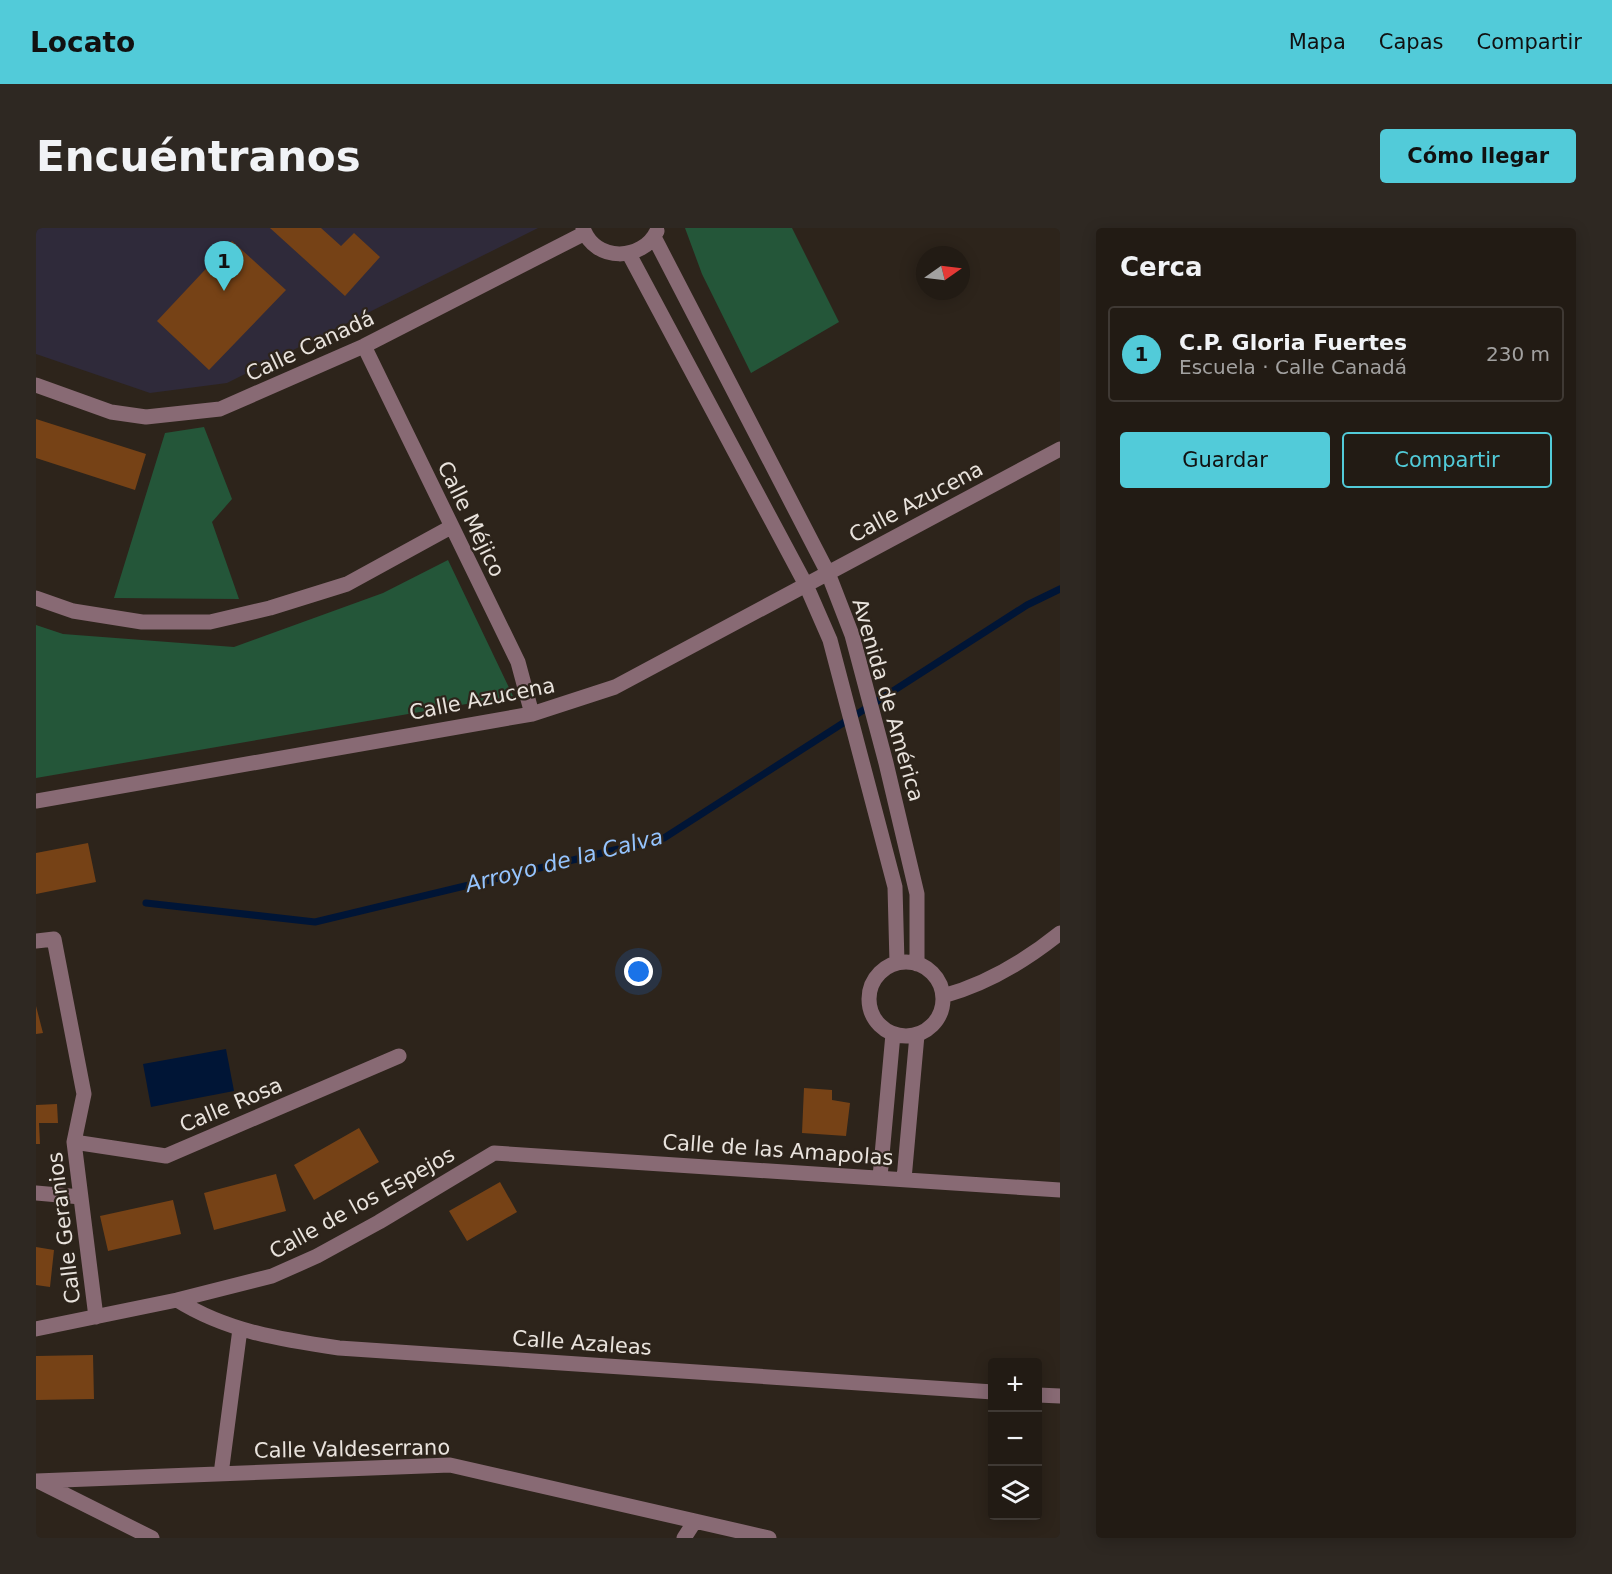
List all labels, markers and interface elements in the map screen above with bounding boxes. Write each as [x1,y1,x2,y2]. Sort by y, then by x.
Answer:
text: Locato [30,26,135,59]
text: Mapa [1289,30,1346,54]
text: Capas [1379,30,1443,54]
text: Compartir [1476,30,1582,54]
button: Cómo llegar [1380,129,1576,183]
text: Encuéntranos [36,132,361,181]
pin: 1 [204,242,243,291]
north arrow [916,246,970,300]
text: Cerca [1120,252,1203,282]
street label: Calle Canadá [242,306,378,386]
text: C.P. Gloria Fuertes [1179,330,1407,355]
text: 1 [1135,342,1148,366]
text: 230 m [1486,342,1550,366]
text: Escuela · Calle Canadá [1179,355,1407,379]
button: Guardar [1120,432,1330,488]
button: Compartir [1342,432,1552,488]
street label: Calle Méjico [433,457,509,581]
street label: Calle Azucena [845,457,987,547]
street label: Avenida de América [848,596,928,804]
street label: Calle Azucena [407,673,557,725]
water label: Arroyo de la Calva [461,824,665,898]
your location [624,957,653,986]
street label: Calle Rosa [176,1073,286,1137]
street label: Calle de las Amapolas [662,1130,894,1170]
street label: Calle de los Espejos [265,1142,459,1264]
street label: Calle Geranios [43,1151,85,1305]
street label: Calle Azaleas [512,1326,652,1360]
map controls [988,1358,1042,1520]
button: + [988,1358,1042,1412]
button: − [988,1412,1042,1466]
street label: Calle Valdeserrano [254,1435,450,1463]
button: layers [988,1466,1042,1520]

